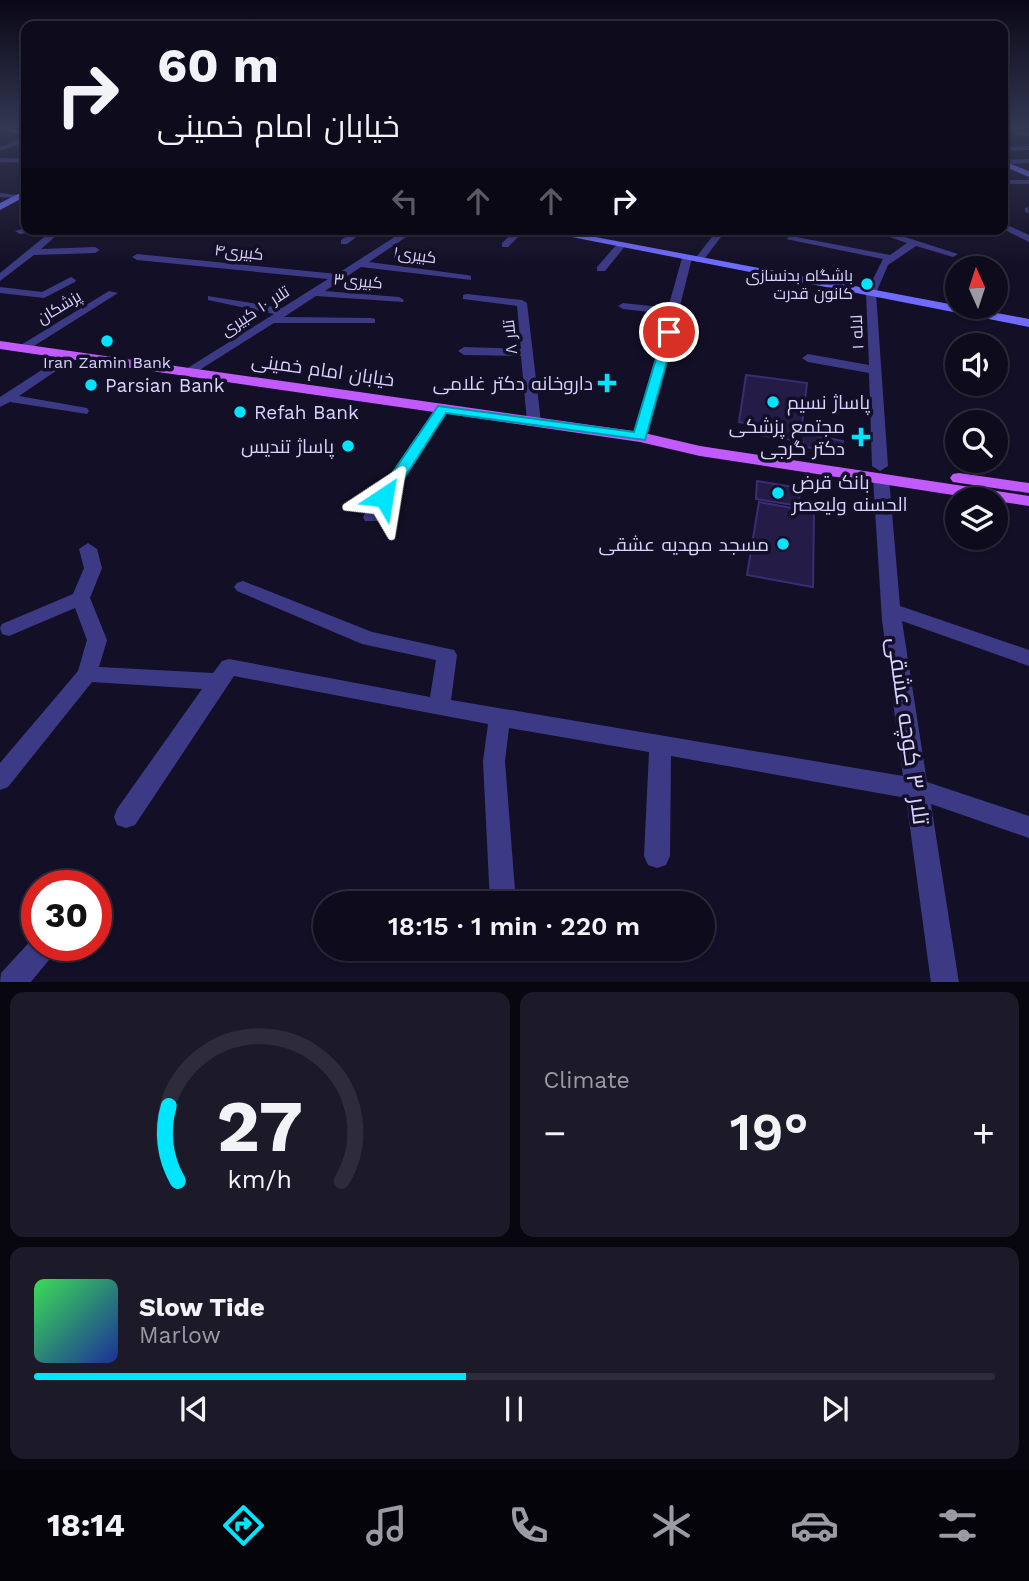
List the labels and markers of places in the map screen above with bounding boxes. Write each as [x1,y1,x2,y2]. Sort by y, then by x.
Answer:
place label: باشگاه بدنسازی کانون قدرت [746,266,853,304]
marker: باشگاه بدنسازی کانون قدرت [859,276,875,292]
pin [639,302,699,362]
marker: Iran Zamin Bank [99,333,115,349]
place label: Iran Zamin Bank [43,353,171,372]
place label: داروخانه دکتر غلامی [433,372,593,395]
place label: Parsian Bank [105,374,225,397]
marker: داروخانه دکتر غلامی [599,375,615,391]
marker: Parsian Bank [83,377,99,393]
place label: پاساژ نسیم [787,391,870,416]
marker: پاساژ نسیم [765,394,781,410]
place label: Refah Bank [254,401,359,424]
marker: Refah Bank [232,404,248,420]
place label: مجتمع پزشکی دکتر گرجی [729,415,845,460]
marker: مجتمع پزشکی دکتر گرجی [851,427,871,447]
place label: پاساژ تندیس [241,435,334,459]
marker: پاساژ تندیس [340,438,356,454]
place label: بانک قرض الحسنه ولیعصر [791,471,908,516]
marker: بانک قرض الحسنه ولیعصر [770,485,786,501]
place label: مسجد مهدیه عشقی [598,533,769,556]
marker: مسجد مهدیه عشقی [775,536,791,552]

